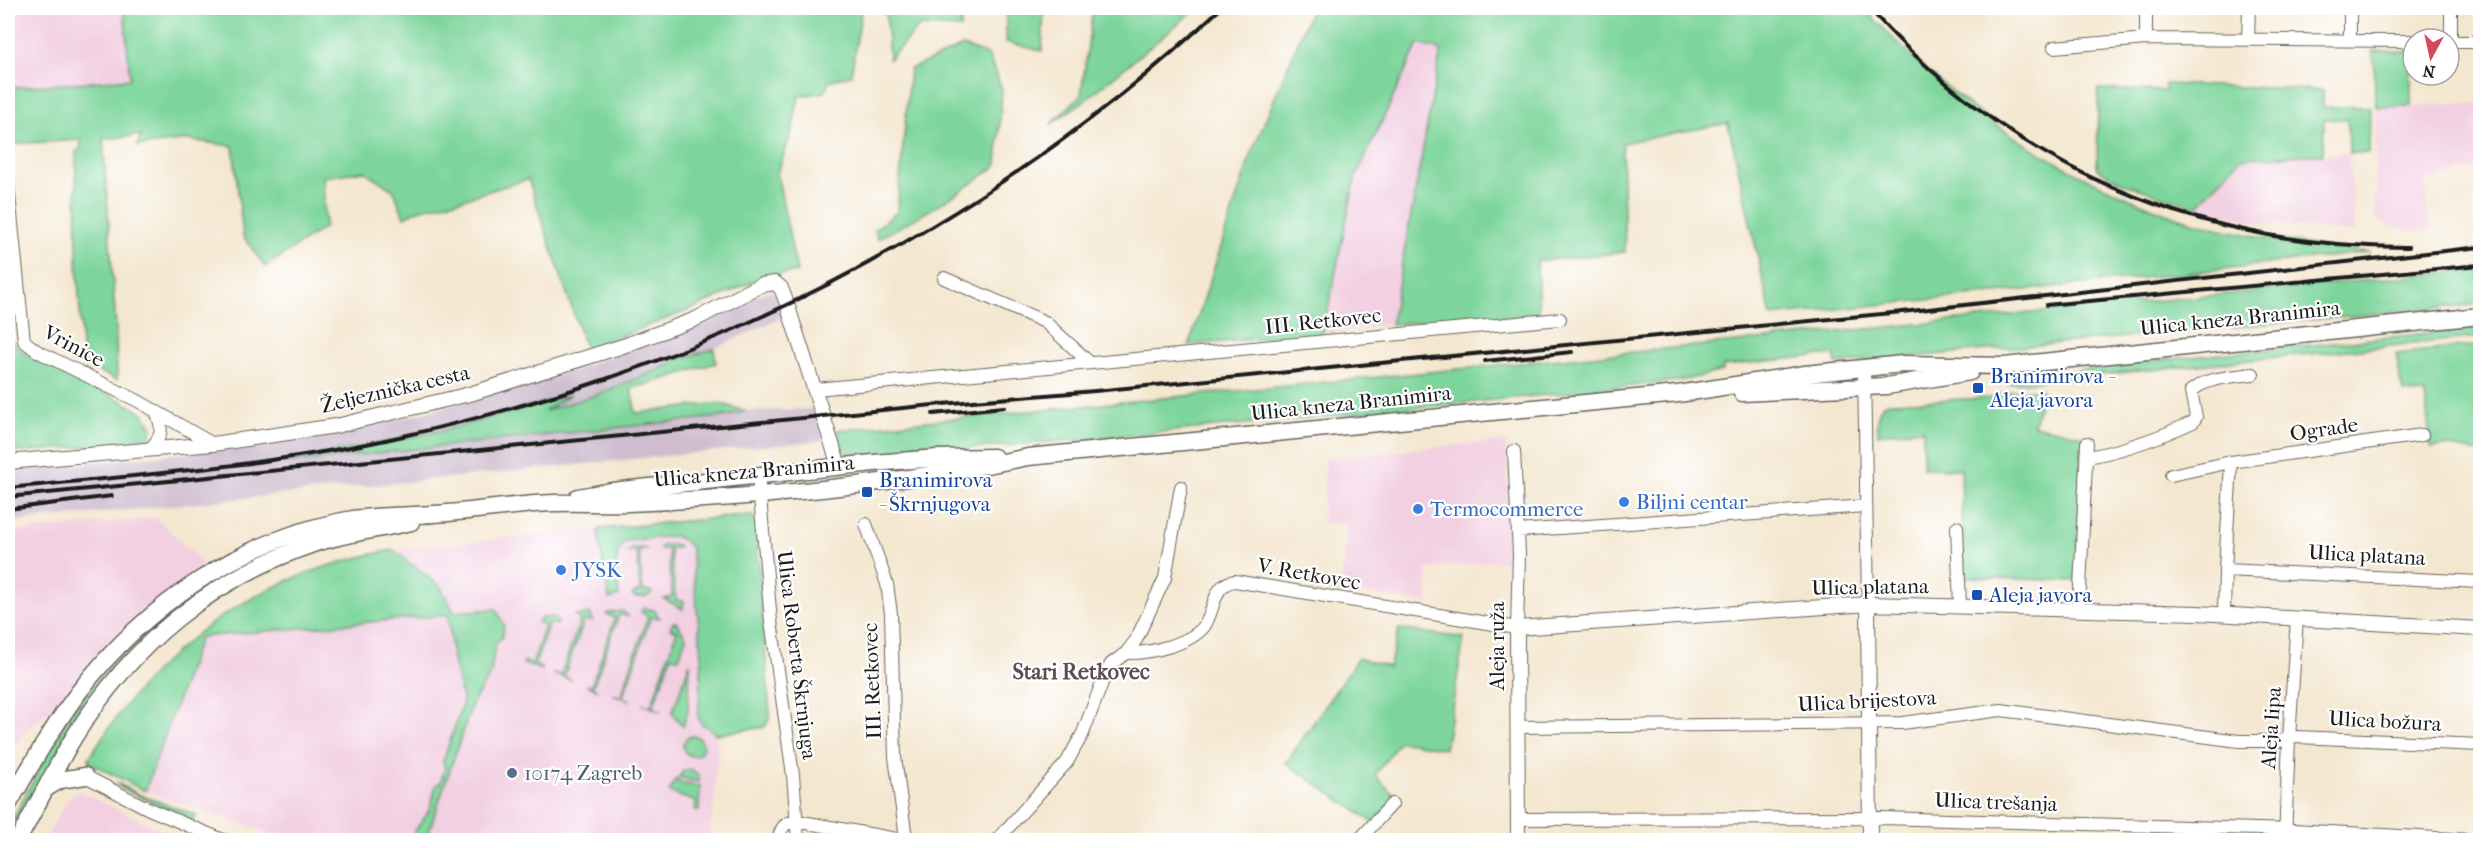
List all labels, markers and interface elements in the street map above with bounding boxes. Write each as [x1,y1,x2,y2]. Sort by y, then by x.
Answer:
north arrow [2401,27,2461,87]
text: N [2421,61,2436,82]
street label: Ulica kneza Branimira [2139,296,2342,340]
street label: III. Retkovec [1264,303,1382,339]
street label: Vrinice [38,320,109,372]
street label: Željeznička cesta [318,360,472,418]
place label: Branimirova - Aleja javora [1989,364,2116,412]
street label: Ulica kneza Branimira [1250,381,1453,425]
marker: Branimirova - Aleja javora [1971,381,1985,395]
street label: Ograde [2288,412,2360,446]
street label: Ulica kneza Branimira [653,450,856,492]
place label: Branimirova - Škrnjugova [879,468,993,516]
marker: Branimirova - Škrnjugova [860,485,874,499]
place label: Biljni centar [1636,490,1748,514]
marker: Biljni centar [1617,495,1631,509]
place label: Termocommerce [1430,497,1583,521]
marker: Termocommerce [1411,502,1425,516]
street label: Ulica platana [2308,540,2427,570]
street label: Ulica Roberta Škrnjuga [772,549,822,761]
street label: V. Retkovec [1255,553,1362,595]
place label: JYSK [571,558,623,582]
marker: JYSK [554,563,568,577]
street label: Ulica platana [1811,574,1929,600]
place label: Aleja javora [1988,583,2092,607]
marker: Aleja javora [1970,588,1984,602]
street label: Aleja ruža [1485,601,1509,692]
street label: III. Retkovec [858,622,886,740]
district label: Stari Retkovec [1012,659,1150,685]
street label: Ulica brijestova [1797,685,1937,717]
street label: Aleja lipa [2256,686,2286,771]
street label: Ulica božura [2328,706,2442,736]
place label: 10174 Zagreb [524,761,642,785]
marker: 10174 Zagreb [505,766,519,780]
street label: Ulica trešanja [1934,788,2058,816]

